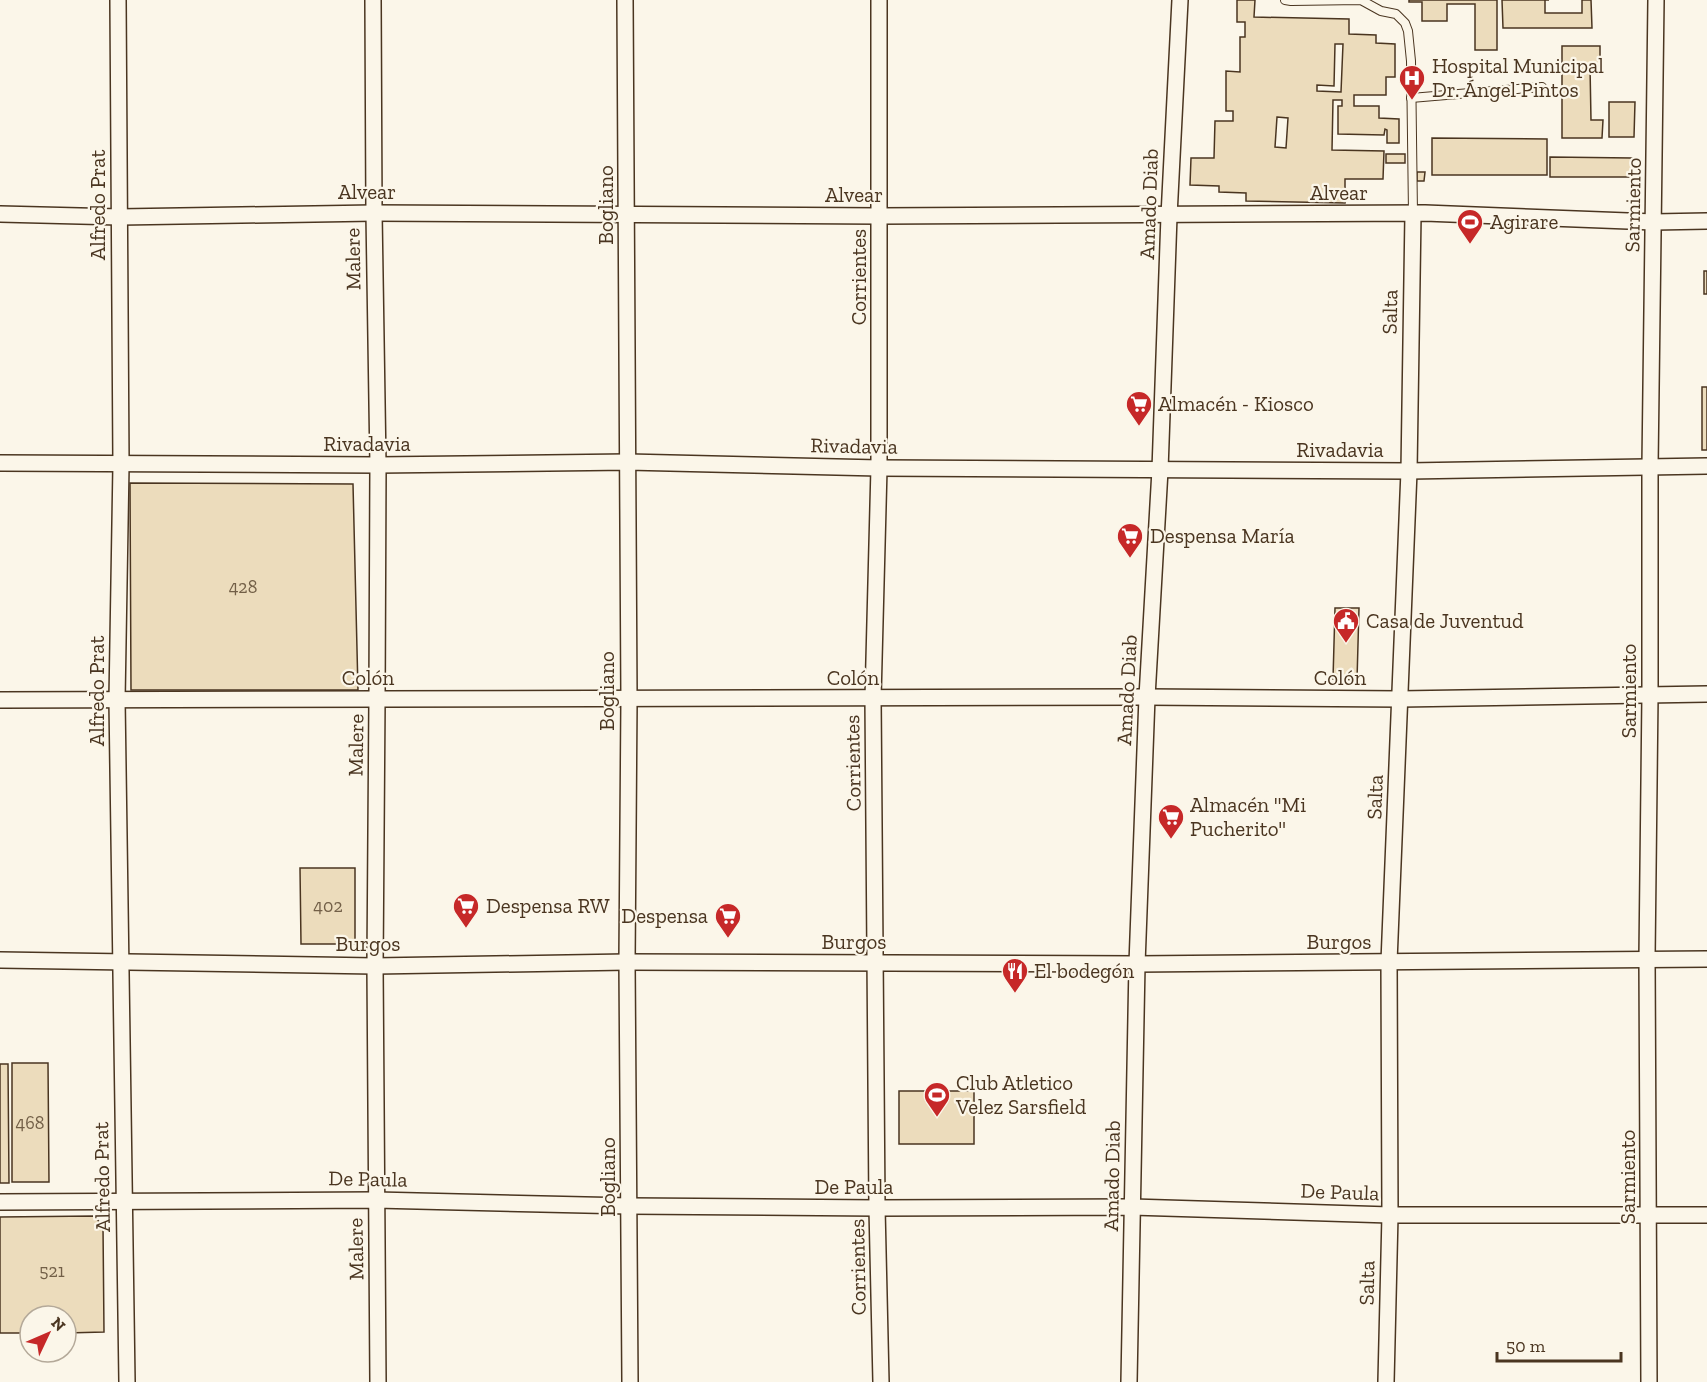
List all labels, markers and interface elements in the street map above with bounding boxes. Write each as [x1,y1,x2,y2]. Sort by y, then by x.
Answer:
place label: Hospital Municipal Dr. Ángel Pintos [1432,53,1604,102]
hospital icon: Hospital Municipal Dr. Ángel Pintos [1397,63,1427,101]
street label: Amado Diab [1134,148,1163,260]
street label: Alfredo Prat [85,150,110,260]
street label: Sarmiento [1619,157,1646,253]
street label: Bogliano [593,165,618,245]
street label: Alvear [338,179,396,204]
street label: Alvear [1310,180,1368,205]
street label: Alvear [825,182,883,207]
sports icon: Agirare [1455,207,1485,245]
place label: Agirare [1490,209,1558,234]
street label: Malere [339,227,366,291]
street label: Corrientes [846,229,871,325]
street label: Salta [1377,289,1402,335]
supermarket icon: Almacén - Kiosco [1124,389,1154,427]
place label: Almacén - Kiosco [1158,391,1314,416]
street label: Rivadavia [323,431,411,456]
street label: Rivadavia [810,432,898,459]
street label: Rivadavia [1296,437,1384,462]
supermarket icon: Despensa María [1115,521,1145,559]
place label: Despensa María [1150,523,1295,548]
house number: 428 [229,576,257,598]
public building icon: Casa de Juventud [1331,606,1361,644]
place label: Casa de Juventud [1366,608,1524,633]
street label: Amado Diab [1111,634,1142,746]
street label: Alfredo Prat [84,636,109,746]
street label: Sarmiento [1616,644,1641,738]
street label: Bogliano [594,651,619,731]
street label: Colón [342,665,394,690]
street label: Colón [827,665,879,690]
street label: Colón [1314,665,1366,690]
street label: Malere [342,713,369,777]
street label: Corrientes [839,714,866,812]
street label: Salta [1361,774,1388,820]
place label: Almacén "Mi Pucherito" [1190,792,1306,841]
supermarket icon: Almacén "Mi Pucherito" [1156,802,1186,840]
supermarket icon: Despensa RW [451,891,481,929]
place label: Despensa RW [486,893,610,918]
house number: 402 [313,895,343,917]
supermarket icon: Despensa [713,901,743,939]
place label: Despensa [621,903,708,928]
street label: Burgos [822,929,886,954]
street label: Burgos [1307,929,1371,954]
street label: Burgos [336,931,400,956]
restaurant icon: El bodegón [1000,956,1030,994]
place label: El bodegón [1034,958,1134,983]
place label: Club Atletico Velez Sarsfield [955,1070,1087,1119]
sports icon: Club Atletico Velez Sarsfield [922,1080,952,1118]
house number: 468 [16,1112,44,1134]
street label: Amado Diab [1098,1120,1125,1232]
street label: Alfredo Prat [88,1121,115,1232]
street label: Sarmiento [1615,1130,1640,1224]
street label: Bogliano [595,1137,620,1217]
street label: De Paula [328,1165,408,1192]
street label: De Paula [814,1174,894,1199]
street label: De Paula [1300,1178,1380,1205]
street label: Malere [342,1217,369,1281]
street label: Corrientes [844,1218,871,1316]
house number: 521 [39,1260,65,1282]
street label: Salta [1354,1260,1379,1306]
north arrow [18,1304,78,1364]
text: N [47,1313,69,1335]
scale bar [1497,1325,1622,1363]
text: 50 m [1506,1335,1546,1357]

